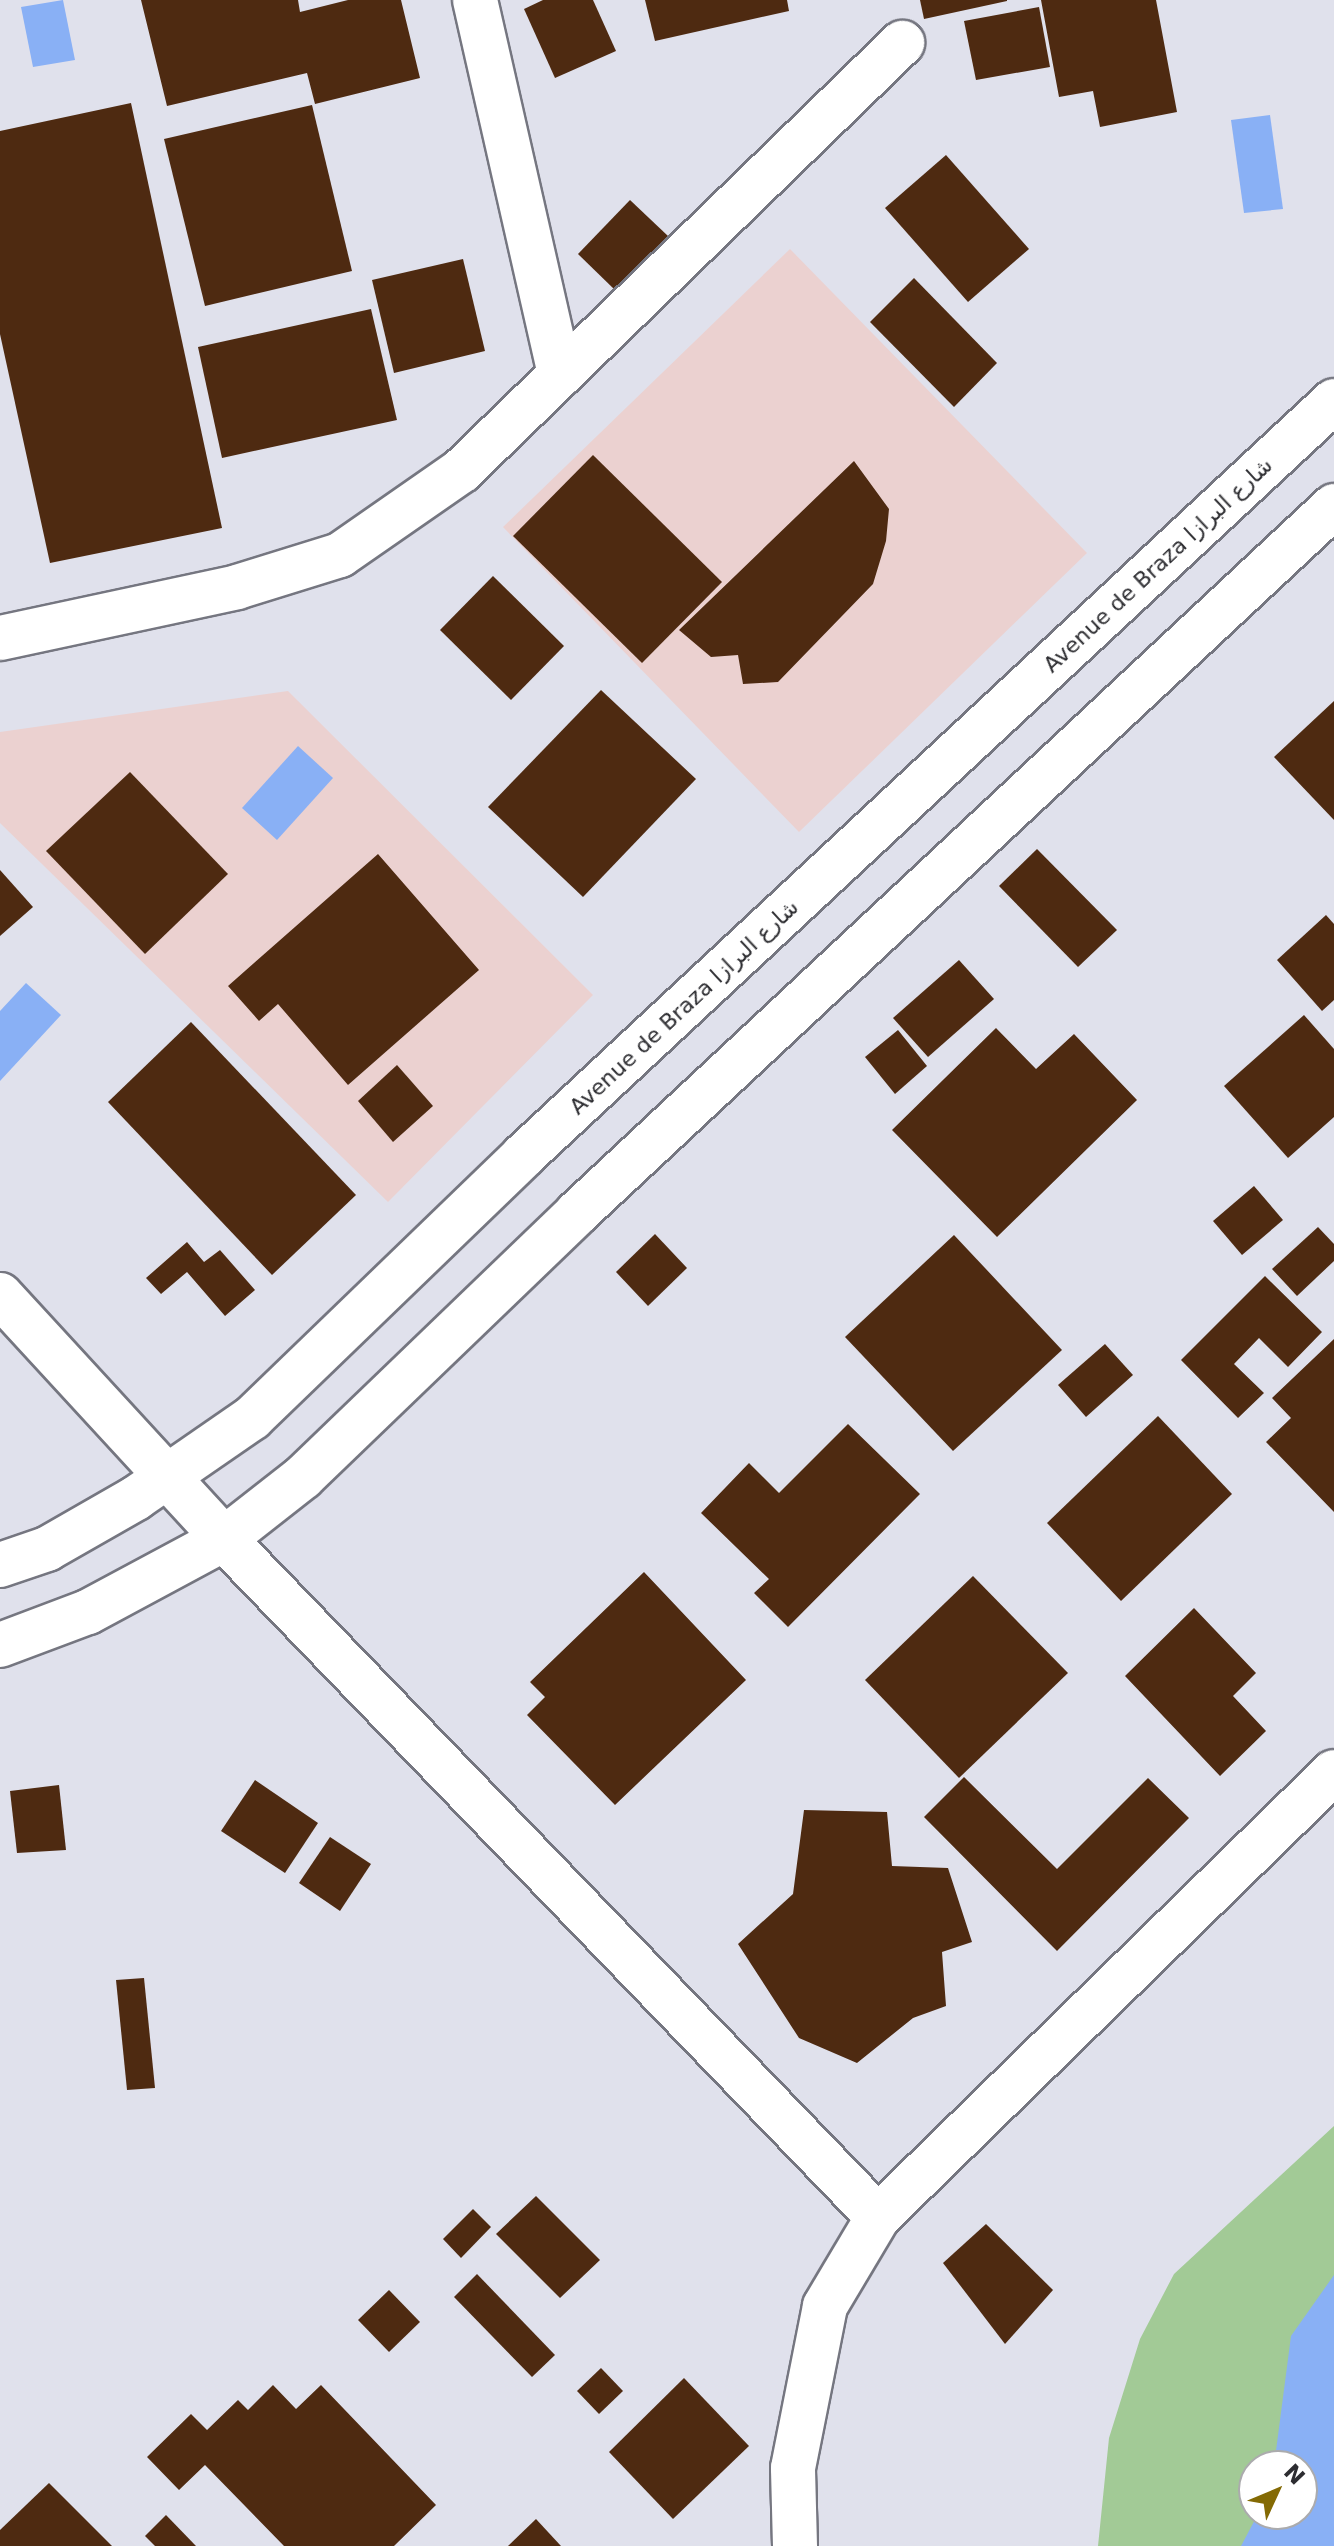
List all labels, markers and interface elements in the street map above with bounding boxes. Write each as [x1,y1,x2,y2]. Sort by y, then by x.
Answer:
street label: Avenue de Braza شارع البرازا [1038,452,1278,678]
street label: Avenue de Braza شارع البرازا [564,894,804,1120]
north arrow [1238,2450,1318,2530]
text: N [1279,2459,1310,2490]

